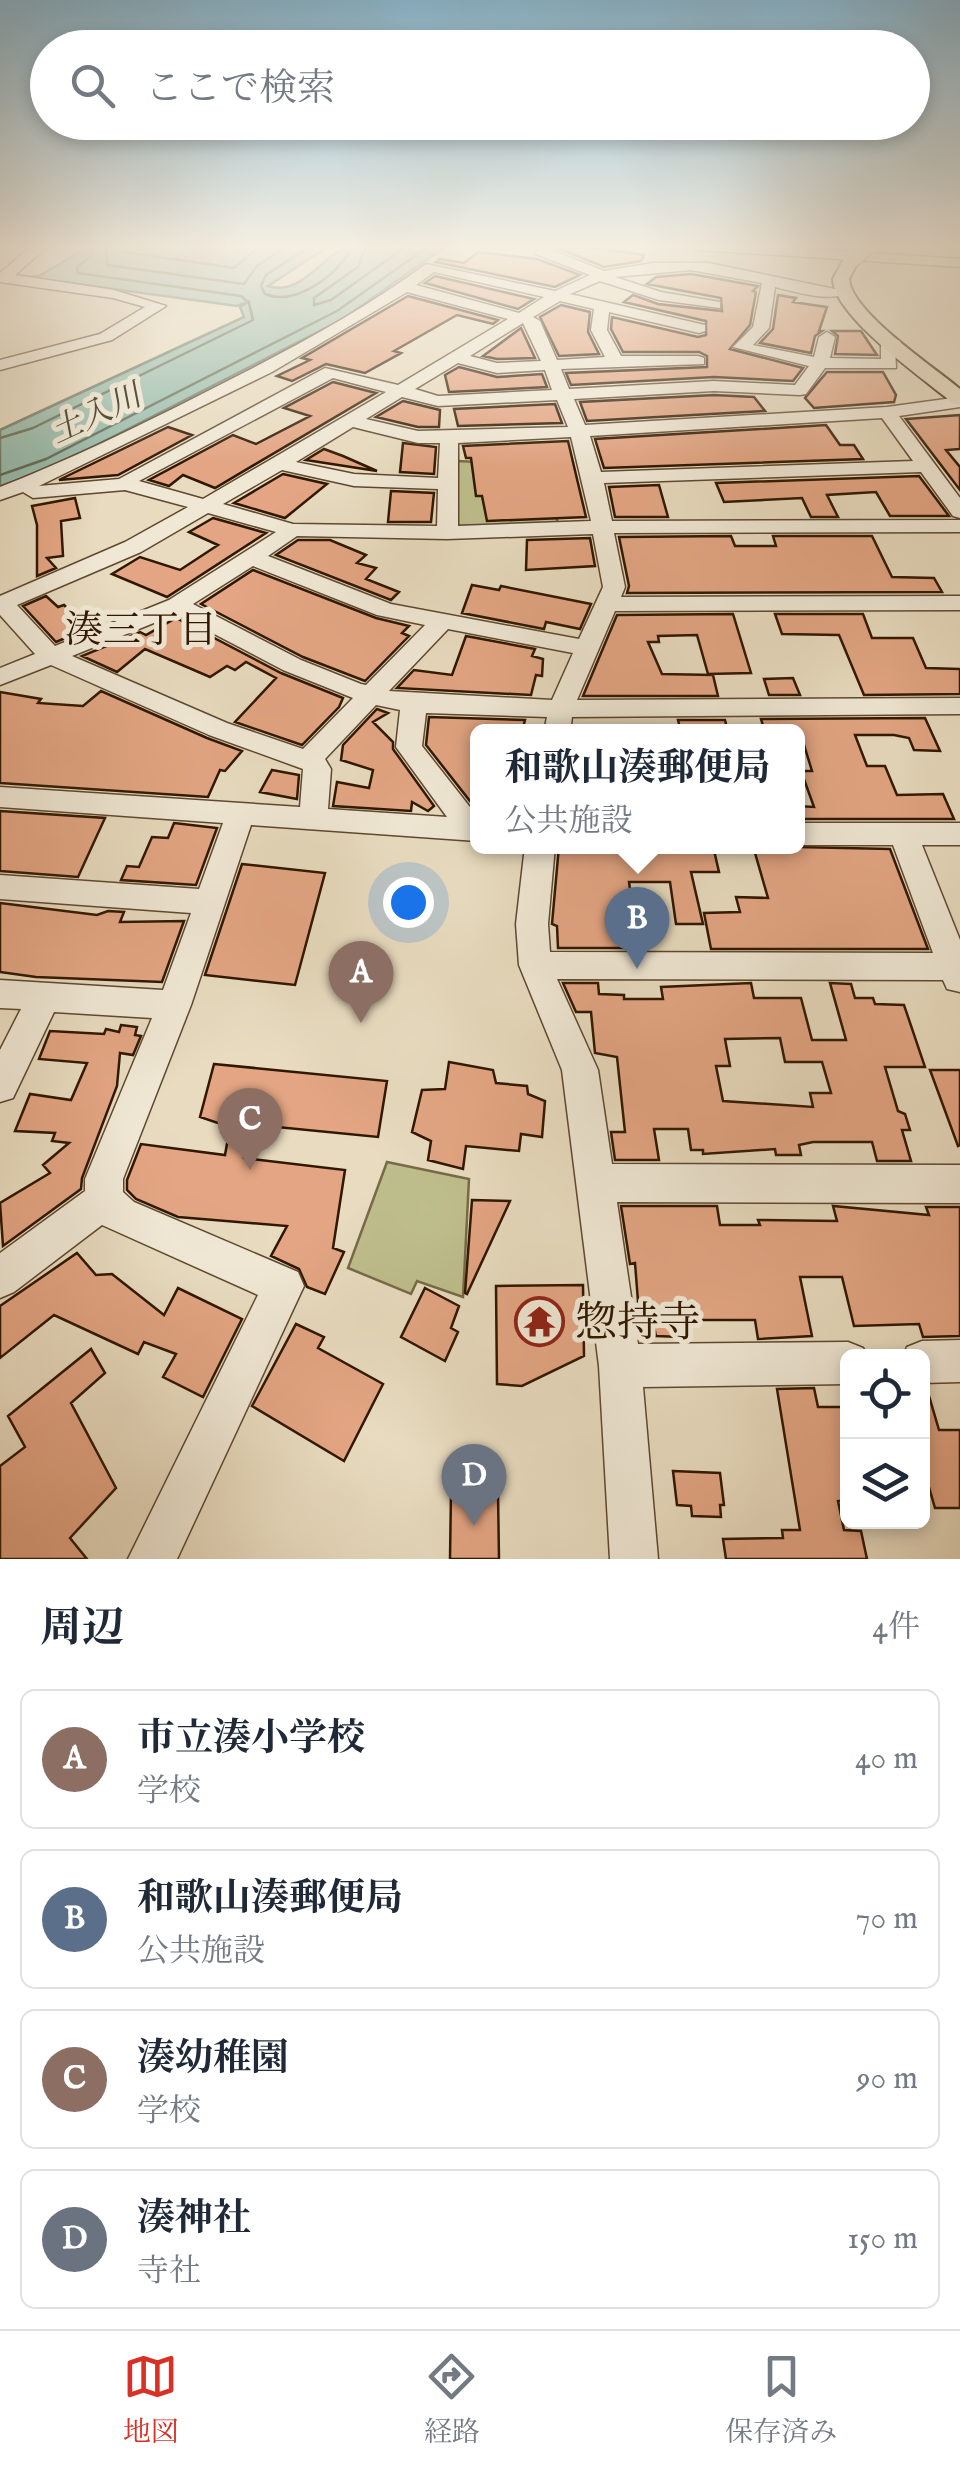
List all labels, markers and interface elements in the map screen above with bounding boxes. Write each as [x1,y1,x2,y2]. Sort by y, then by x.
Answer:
search box [30,30,930,140]
icon: search [65,58,120,113]
text: ここで検索 [145,66,335,114]
water label: 土入川 [44,375,151,454]
district label: 湊三丁目 [65,608,217,656]
popup [470,724,805,854]
text: 和歌山湊郵便局 [504,746,771,794]
text: 公共施設 [504,802,633,843]
your location [383,877,434,928]
pin: B [604,886,670,969]
pin: A [328,940,394,1023]
pin: C [218,1088,282,1170]
temple icon: 惣持寺 [514,1295,566,1347]
place label: 惣持寺 [575,1298,701,1351]
map controls [840,1349,930,1529]
button: locate [840,1349,930,1439]
button: layers [840,1439,930,1529]
pin: D [442,1444,506,1526]
text: 周辺 [40,1603,124,1656]
text: 4件 [872,1608,920,1649]
text: 市立湊小学校 [137,1716,365,1764]
text: A [64,1739,85,1780]
text: 40 m [855,1739,918,1780]
text: 学校 [137,1772,201,1813]
text: 和歌山湊郵便局 [137,1876,403,1924]
text: B [64,1899,85,1940]
text: 70 m [856,1899,918,1940]
text: 公共施設 [137,1932,265,1973]
text: 湊幼稚園 [137,2036,289,2084]
text: C [63,2059,86,2100]
text: 90 m [857,2059,918,2100]
text: 学校 [137,2092,201,2133]
text: 湊神社 [137,2196,251,2244]
text: D [62,2219,87,2260]
text: 150 m [847,2219,918,2260]
text: 寺社 [137,2252,201,2293]
tab: 地図 [123,2349,179,2451]
tab: 経路 [424,2349,480,2451]
tab: 保存済み [725,2349,837,2451]

